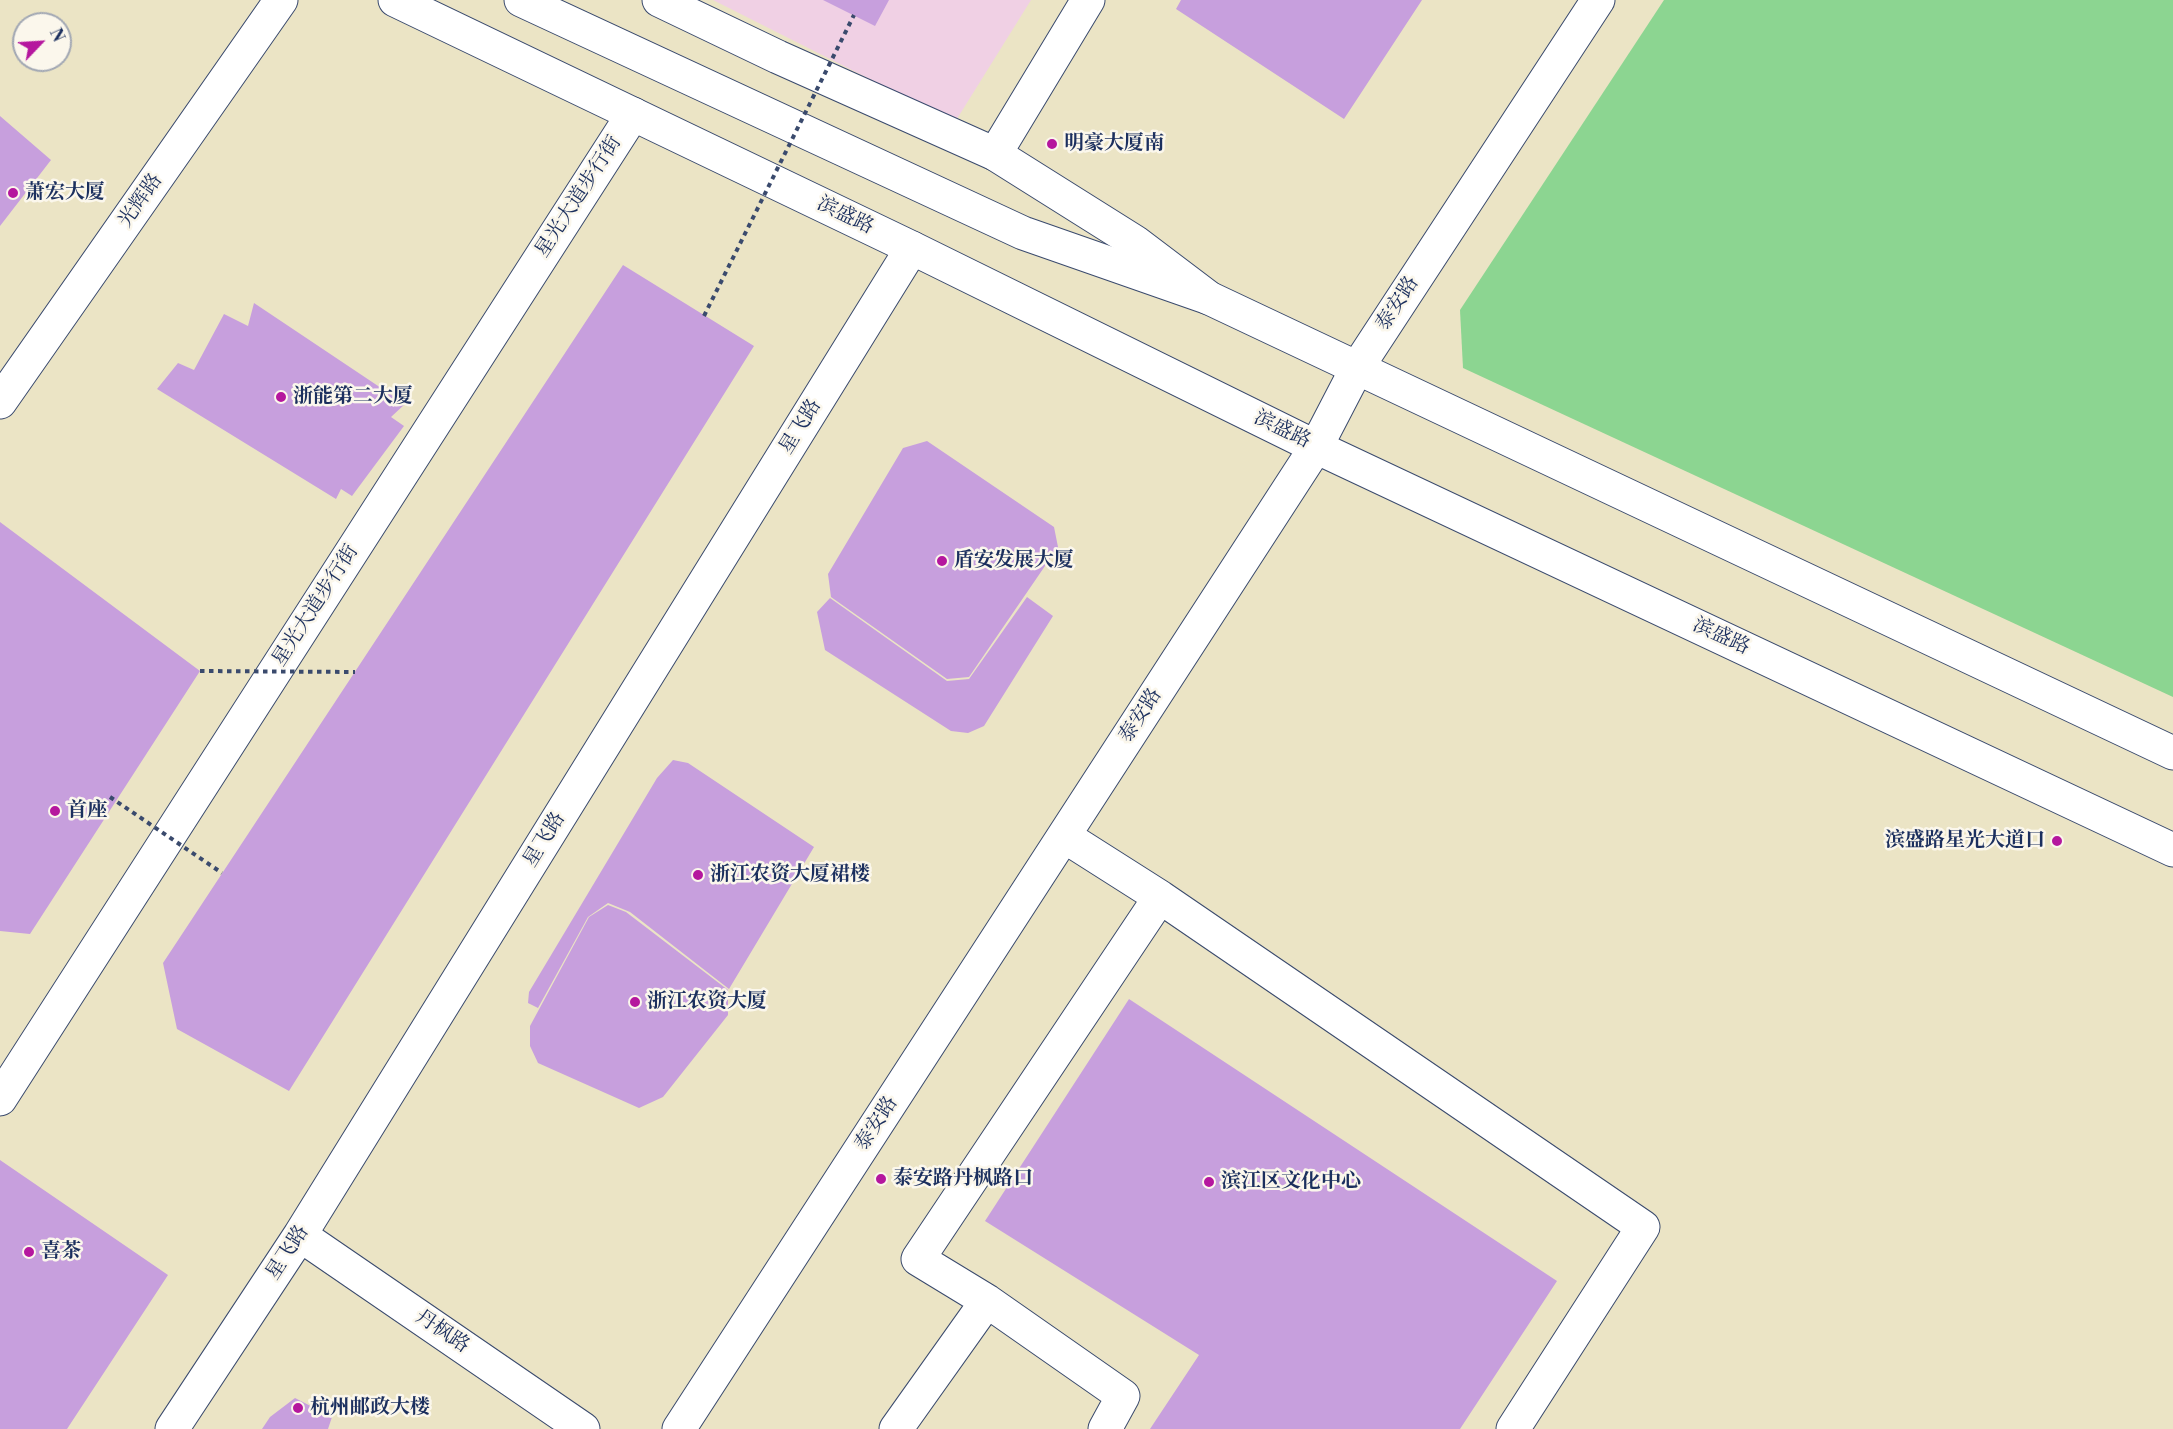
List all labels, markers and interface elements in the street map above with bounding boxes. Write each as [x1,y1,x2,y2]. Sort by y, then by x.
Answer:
north arrow [12,12,72,72]
text: N [45,25,68,45]
street label: 星光大道步行街 [531,132,627,262]
place label: 明豪大厦南 [1064,132,1164,156]
marker: 明豪大厦南 [1045,137,1059,151]
street label: 光辉路 [114,170,168,232]
place label: 萧宏大厦 [25,181,105,205]
marker: 萧宏大厦 [6,186,20,200]
street label: 滨盛路 [813,192,877,240]
street label: 泰安路 [1372,272,1424,336]
place label: 浙能第二大厦 [293,385,413,409]
marker: 浙能第二大厦 [274,390,288,404]
street label: 星飞路 [775,395,827,459]
street label: 滨盛路 [1250,406,1314,454]
street label: 星光大道步行街 [268,541,364,671]
place label: 盾安发展大厦 [954,549,1074,573]
marker: 盾安发展大厦 [935,554,949,568]
street label: 滨盛路 [1689,613,1753,661]
street label: 泰安路 [1115,684,1167,748]
place label: 首座 [67,799,107,823]
marker: 首座 [48,804,62,818]
street label: 星飞路 [519,808,571,872]
place label: 滨盛路星光大道口 [1885,829,2045,853]
marker: 滨盛路星光大道口 [2050,834,2064,848]
place label: 浙江农资大厦裙楼 [710,863,870,887]
marker: 浙江农资大厦裙楼 [691,868,705,882]
place label: 浙江农资大厦 [647,990,767,1014]
marker: 浙江农资大厦 [628,995,642,1009]
street label: 泰安路 [851,1092,903,1156]
place label: 泰安路丹枫路口 [893,1167,1033,1191]
place label: 滨江区文化中心 [1221,1170,1361,1194]
marker: 泰安路丹枫路口 [874,1172,888,1186]
marker: 滨江区文化中心 [1202,1175,1216,1189]
street label: 星飞路 [262,1221,314,1285]
place label: 喜茶 [41,1240,81,1264]
marker: 喜茶 [22,1245,36,1259]
street label: 丹枫路 [410,1305,474,1359]
place label: 杭州邮政大楼 [310,1396,430,1420]
marker: 杭州邮政大楼 [291,1401,305,1415]

